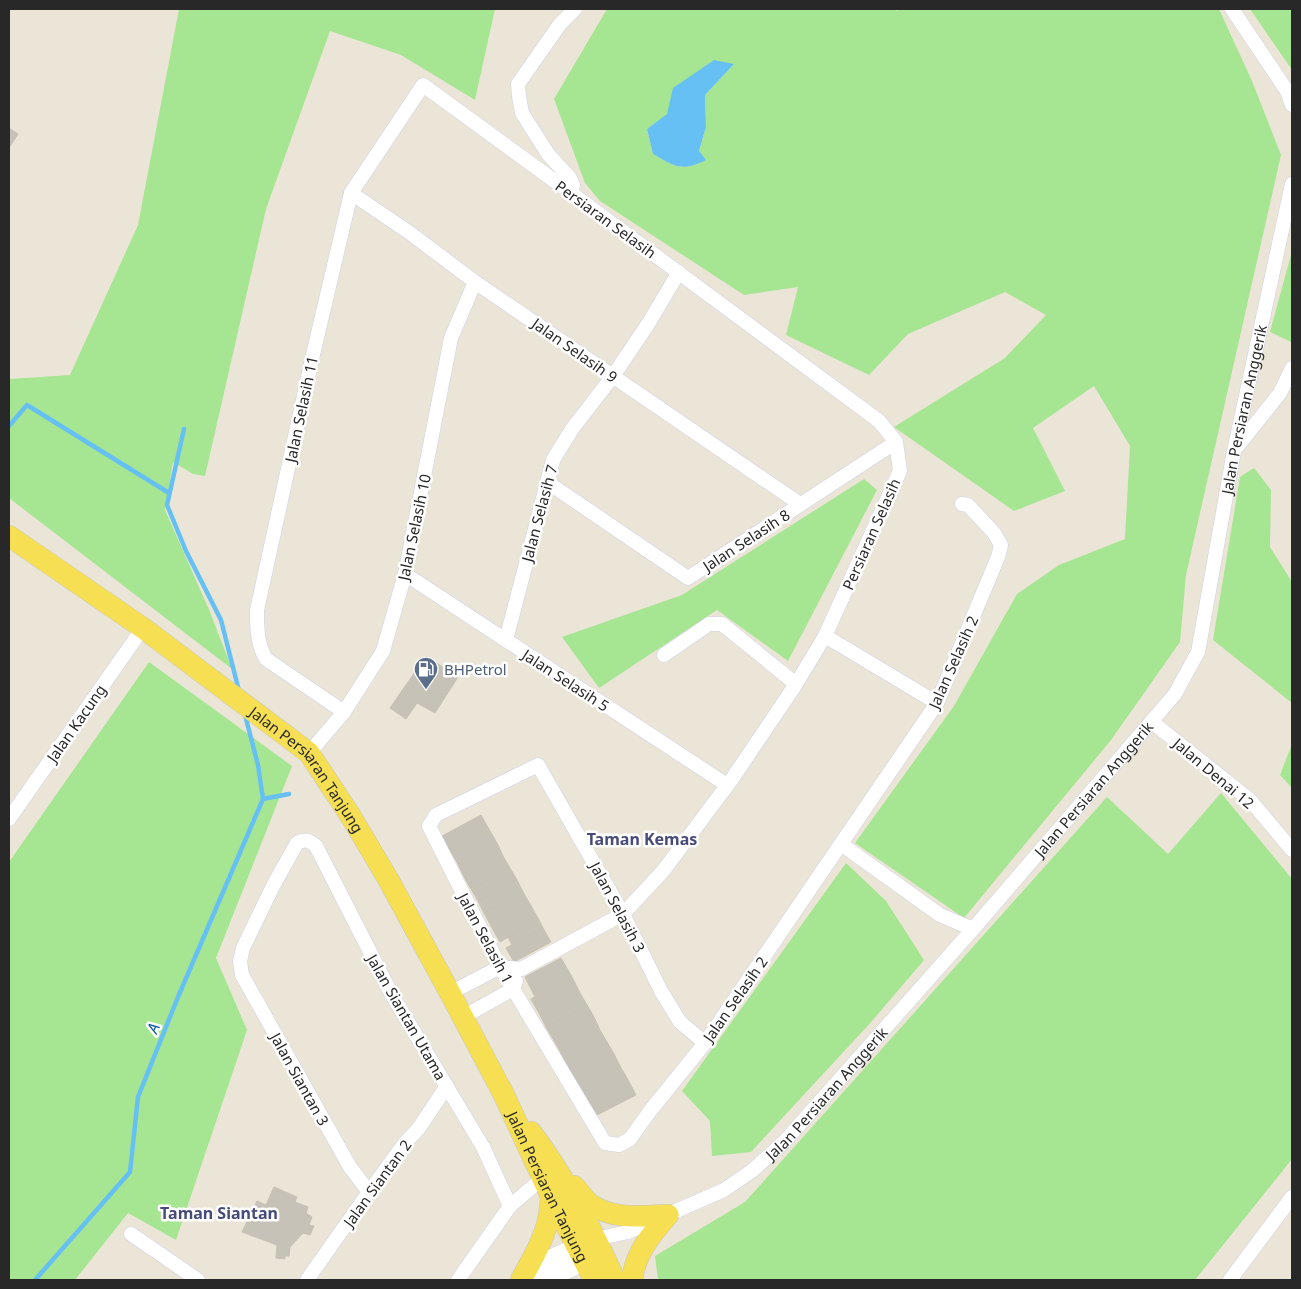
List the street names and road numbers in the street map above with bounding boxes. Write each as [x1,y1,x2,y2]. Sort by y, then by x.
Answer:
street label: Persiaran Selasih [552,176,660,262]
street label: Jalan Selasih 9 [527,312,622,387]
street label: Jalan Persiaran Anggerik [1216,323,1271,498]
street label: Jalan Selasih 11 [280,354,322,466]
street label: Jalan Selasih 7 [516,462,562,566]
street label: Jalan Selasih 10 [393,472,435,584]
street label: Persiaran Selasih [837,475,905,593]
street label: Jalan Selasih 8 [697,504,793,577]
street label: Jalan Selasih 2 [923,612,982,713]
street label: Jalan Selasih 5 [517,643,613,716]
street label: Jalan Kacung [41,680,110,767]
street label: Jalan Persiaran Tanjung [244,701,368,836]
street label: Jalan Persiaran Anggerik [1028,717,1157,862]
street label: Jalan Denai 12 [1168,732,1259,813]
street label: Jalan Selasih 3 [585,856,650,956]
street label: Jalan Selasih 1 [453,887,518,987]
street label: Jalan Siantan Utama [362,949,451,1083]
street label: Jalan Selasih 2 [697,952,772,1047]
street label: Jalan Persiaran Anggerik [760,1023,892,1165]
street label: Jalan Siantan 3 [265,1027,334,1129]
street label: Jalan Persiaran Tanjung [502,1106,593,1265]
street label: Jalan Siantan 2 [337,1135,415,1232]

